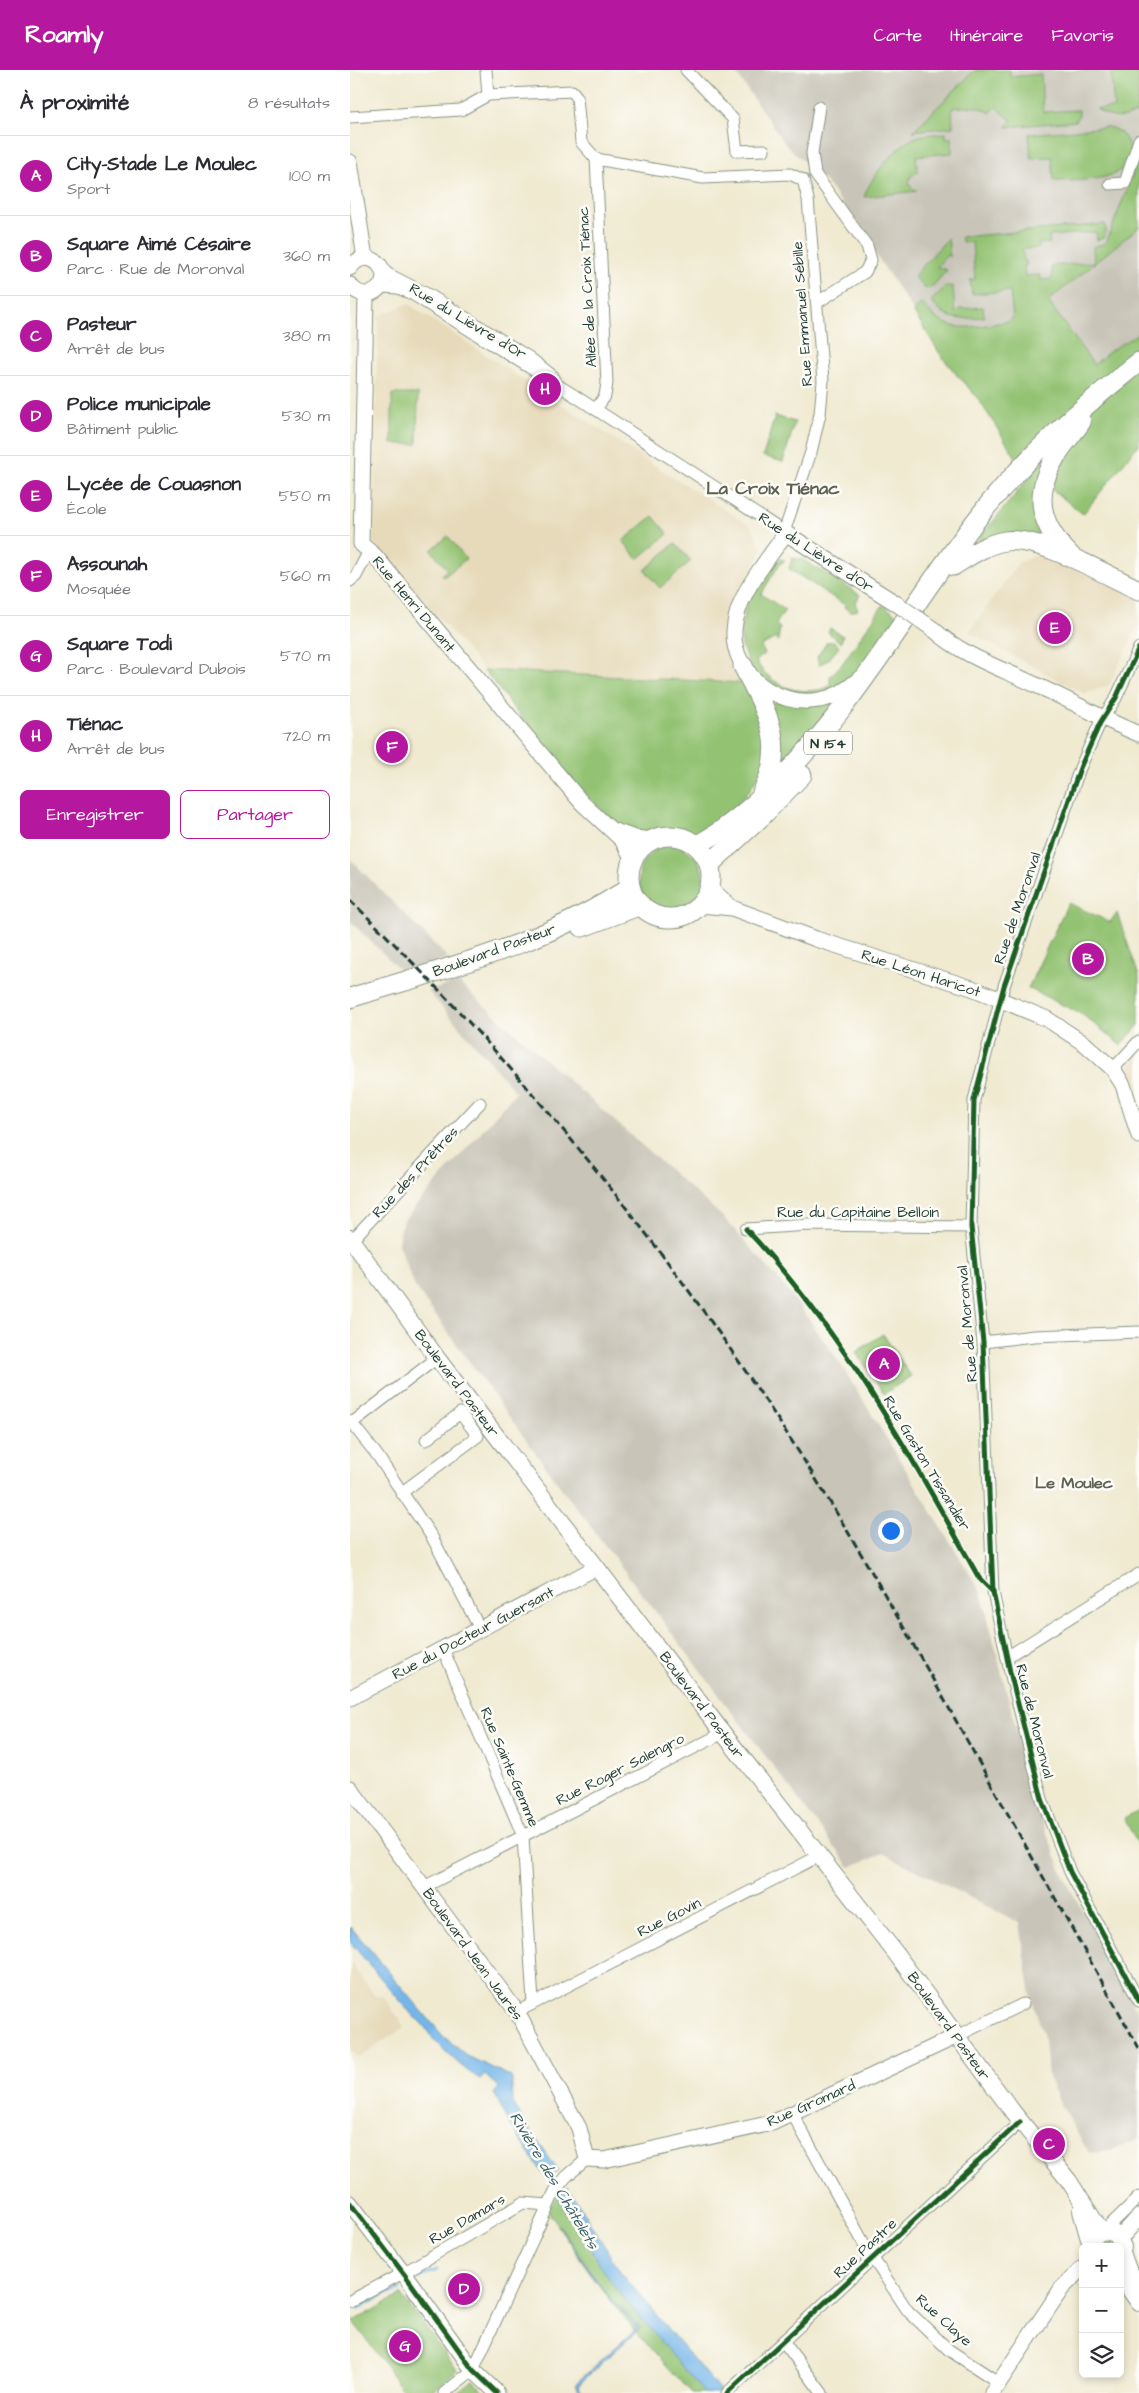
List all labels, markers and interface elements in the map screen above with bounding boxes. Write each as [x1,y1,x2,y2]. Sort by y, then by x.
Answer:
text: Roamly [25,18,103,52]
text: Carte [873,23,922,48]
text: Itinéraire [950,23,1023,48]
text: Favoris [1051,23,1114,48]
text: À proximité [20,88,129,117]
text: 8 résultats [248,92,330,114]
text: City-Stade Le Moulec [67,151,257,178]
text: A [31,165,41,187]
text: 100 m [289,165,330,187]
text: Sport [67,178,110,200]
street label: Allée de la Croix Tiénac [573,205,602,368]
text: Square Aimé Césaire [67,231,251,258]
street label: Rue Emmanuel Sébille [787,241,818,387]
text: B [30,245,42,267]
text: 360 m [283,245,330,267]
text: Parc · Rue de Moronval [67,258,244,280]
street label: Rue du Lièvre d'Or [405,278,530,365]
text: Pasteur [67,311,136,338]
text: C [30,325,42,347]
text: 380 m [283,325,330,347]
text: Arrêt de bus [67,338,165,360]
pin: H [529,370,561,408]
text: Police municipale [67,391,211,418]
text: D [31,405,41,427]
text: 530 m [282,405,330,427]
text: Bâtiment public [67,418,178,440]
text: Lycée de Couasnon [67,471,241,498]
district label: La Croix Tiénac [706,476,840,501]
text: E [31,485,41,507]
text: 550 m [278,485,330,507]
text: École [67,498,107,520]
street label: Rue du Lièvre d'Or [754,507,877,597]
text: Assounah [67,551,147,578]
street label: Rue Henri Dunant [367,552,460,657]
text: F [30,565,42,587]
text: 560 m [280,565,330,587]
text: Mosquée [67,578,131,600]
pin: E [1039,609,1071,647]
text: Square Todi [67,631,172,658]
text: G [30,645,42,667]
text: 570 m [280,645,330,667]
text: Parc · Boulevard Dubois [67,658,246,680]
text: Tiénac [67,711,123,738]
text: H [31,725,41,747]
text: 720 m [282,725,330,747]
pin: F [376,728,408,766]
road number: N 154 [804,731,852,754]
text: Arrêt de bus [67,738,165,760]
button: Enregistrer [20,790,170,839]
button: Partager [180,790,330,839]
street label: Rue de Moronval [988,849,1046,967]
street label: Boulevard Pasteur [430,918,559,982]
pin: B [1072,940,1104,978]
street label: Rue Léon Haricot [859,944,983,1003]
street label: Rue des Prêtres [368,1122,464,1223]
street label: Rue du Capitaine Belloin [777,1202,939,1223]
street label: Rue de Moronval [952,1265,983,1383]
street label: Boulevard Pasteur [409,1325,504,1441]
pin: A [868,1345,900,1383]
street label: Rue Gaston Tissandier [878,1392,975,1535]
district label: Le Moulec [1035,1472,1114,1494]
your location [878,1518,904,1544]
street label: Rue du Docteur Guersant [389,1582,558,1685]
street label: Boulevard Pasteur [654,1647,749,1763]
street label: Rue de Moronval [1010,1662,1059,1780]
street label: Rue Sainte-Gemme [475,1704,544,1830]
street label: Rue Roger Salengro [552,1728,689,1812]
street label: Boulevard Jean Jaurès [417,1884,528,2025]
street label: Rue Govin [634,1892,705,1942]
street label: Boulevard Pasteur [902,1968,995,2085]
street label: Rue Gromard [764,2074,859,2132]
water label: Rivière des Châtelets [504,2108,604,2254]
pin: C [1033,2125,1065,2163]
street label: Rue Damars [425,2189,510,2250]
street label: Rue Pastre [829,2214,902,2283]
map controls [1079,2243,1124,2378]
button: + [1079,2243,1124,2288]
pin: D [448,2270,480,2308]
button: − [1079,2288,1124,2333]
street label: Rue Claye [910,2289,976,2352]
pin: G [389,2327,421,2365]
button: layers [1079,2333,1124,2378]

